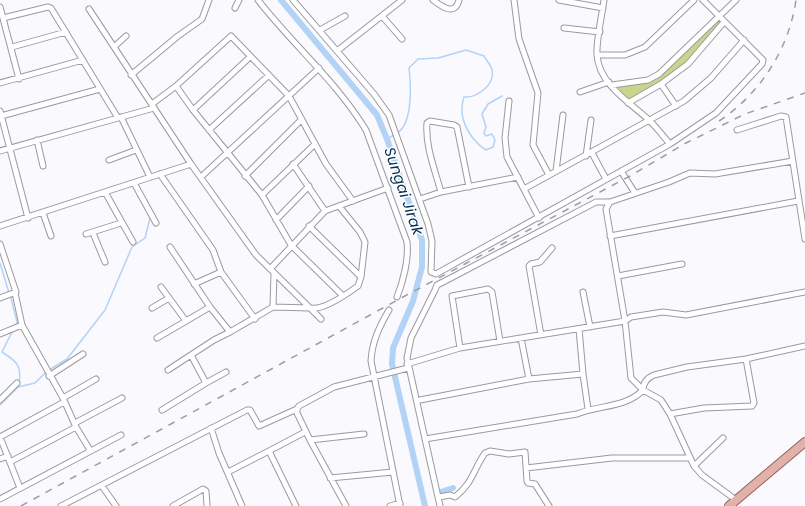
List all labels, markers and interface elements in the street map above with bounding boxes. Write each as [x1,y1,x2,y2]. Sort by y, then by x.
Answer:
water label: Sungai Jirak [379,144,429,239]

